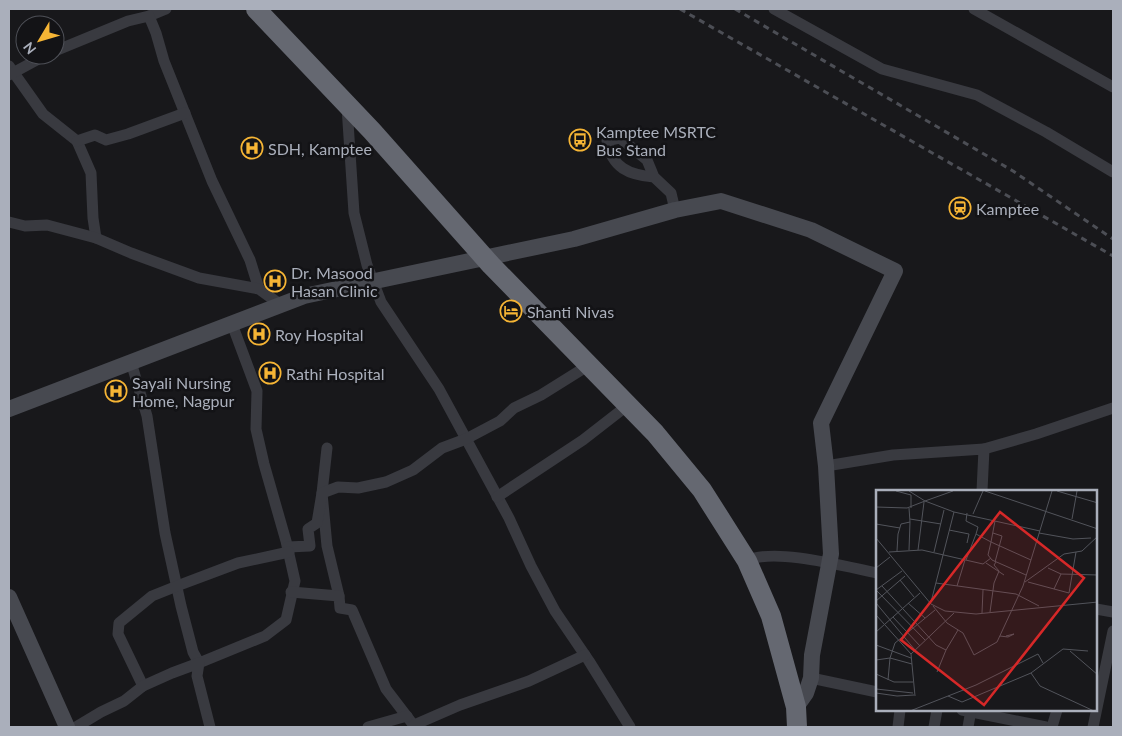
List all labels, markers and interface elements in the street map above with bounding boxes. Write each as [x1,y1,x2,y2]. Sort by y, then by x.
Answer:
north arrow [15,15,65,65]
text: N [19,39,39,58]
place label: Kamptee MSRTC Bus Stand [596,122,716,159]
bus stop icon: Kamptee MSRTC Bus Stand [568,128,592,152]
hospital icon: SDH, Kamptee [240,136,264,160]
place label: SDH, Kamptee [268,139,372,158]
station icon: Kamptee [948,196,972,220]
place label: Kamptee [976,199,1039,218]
place label: Dr. Masood Hasan Clinic [291,263,378,300]
hospital icon: Dr. Masood Hasan Clinic [263,269,287,293]
hotel icon: Shanti Nivas [499,299,523,323]
place label: Shanti Nivas [527,302,614,321]
hospital icon: Roy Hospital [247,322,271,346]
place label: Roy Hospital [275,325,364,344]
hospital icon: Rathi Hospital [258,361,282,385]
place label: Rathi Hospital [286,364,385,383]
place label: Sayali Nursing Home, Nagpur [132,373,235,410]
hospital icon: Sayali Nursing Home, Nagpur [104,379,128,403]
inset map [876,490,1097,711]

